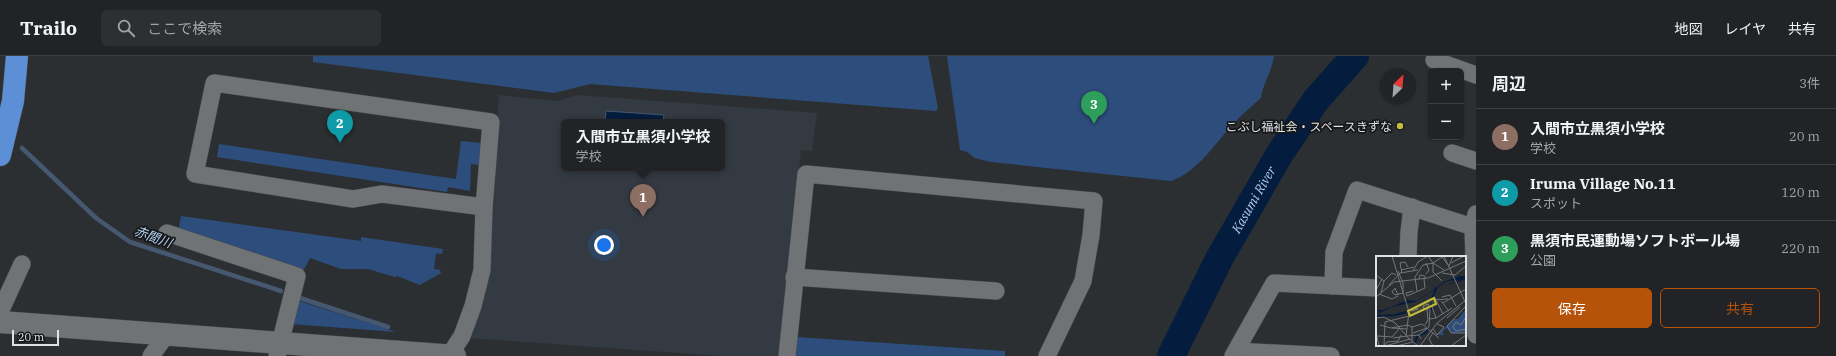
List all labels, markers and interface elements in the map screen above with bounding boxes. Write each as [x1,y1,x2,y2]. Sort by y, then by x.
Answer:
search box [101,10,381,46]
text: Trailo [20,16,77,40]
icon: search [115,17,137,39]
text: ここで検索 [147,19,222,38]
text: 地図 [1674,20,1702,38]
text: レイヤ [1724,20,1766,38]
text: 共有 [1788,20,1816,38]
north arrow [1380,68,1416,104]
map controls [1428,68,1464,140]
button: + [1428,68,1464,104]
text: 周辺 [1492,73,1526,95]
text: 3件 [1799,75,1820,92]
pin: 3 [1081,91,1107,124]
button: − [1428,104,1464,140]
pin: 2 [327,110,353,143]
popup [561,119,725,171]
place label: こぶし福祉会・スペースきずな [1225,119,1392,134]
text: 入間市立黒須小学校 [1530,119,1665,138]
marker: こぶし福祉会・スペースきずな [1395,121,1405,131]
text: 入間市立黒須小学校 [575,127,711,146]
text: 1 [1501,128,1509,145]
text: 20 m [1789,128,1820,145]
text: 学校 [1530,140,1556,157]
text: 学校 [575,148,602,165]
water label: Kasumi River [1227,163,1279,237]
text: Iruma Village No.11 [1530,174,1676,193]
pin: 1 [630,184,656,217]
text: 2 [1501,184,1509,201]
text: 120 m [1781,184,1820,201]
text: スポット [1530,195,1582,212]
water label: 赤間川 [132,222,176,252]
text: 黒須市民運動場ソフトボール場 [1530,231,1740,250]
your location [594,235,614,255]
text: 3 [1501,240,1509,257]
text: 220 m [1781,240,1820,257]
text: 公園 [1530,252,1556,269]
inset map [1376,256,1466,346]
button: 保存 [1492,288,1652,328]
button: 共有 [1660,288,1820,328]
scale bar [12,328,59,347]
text: 20 m [18,330,44,344]

